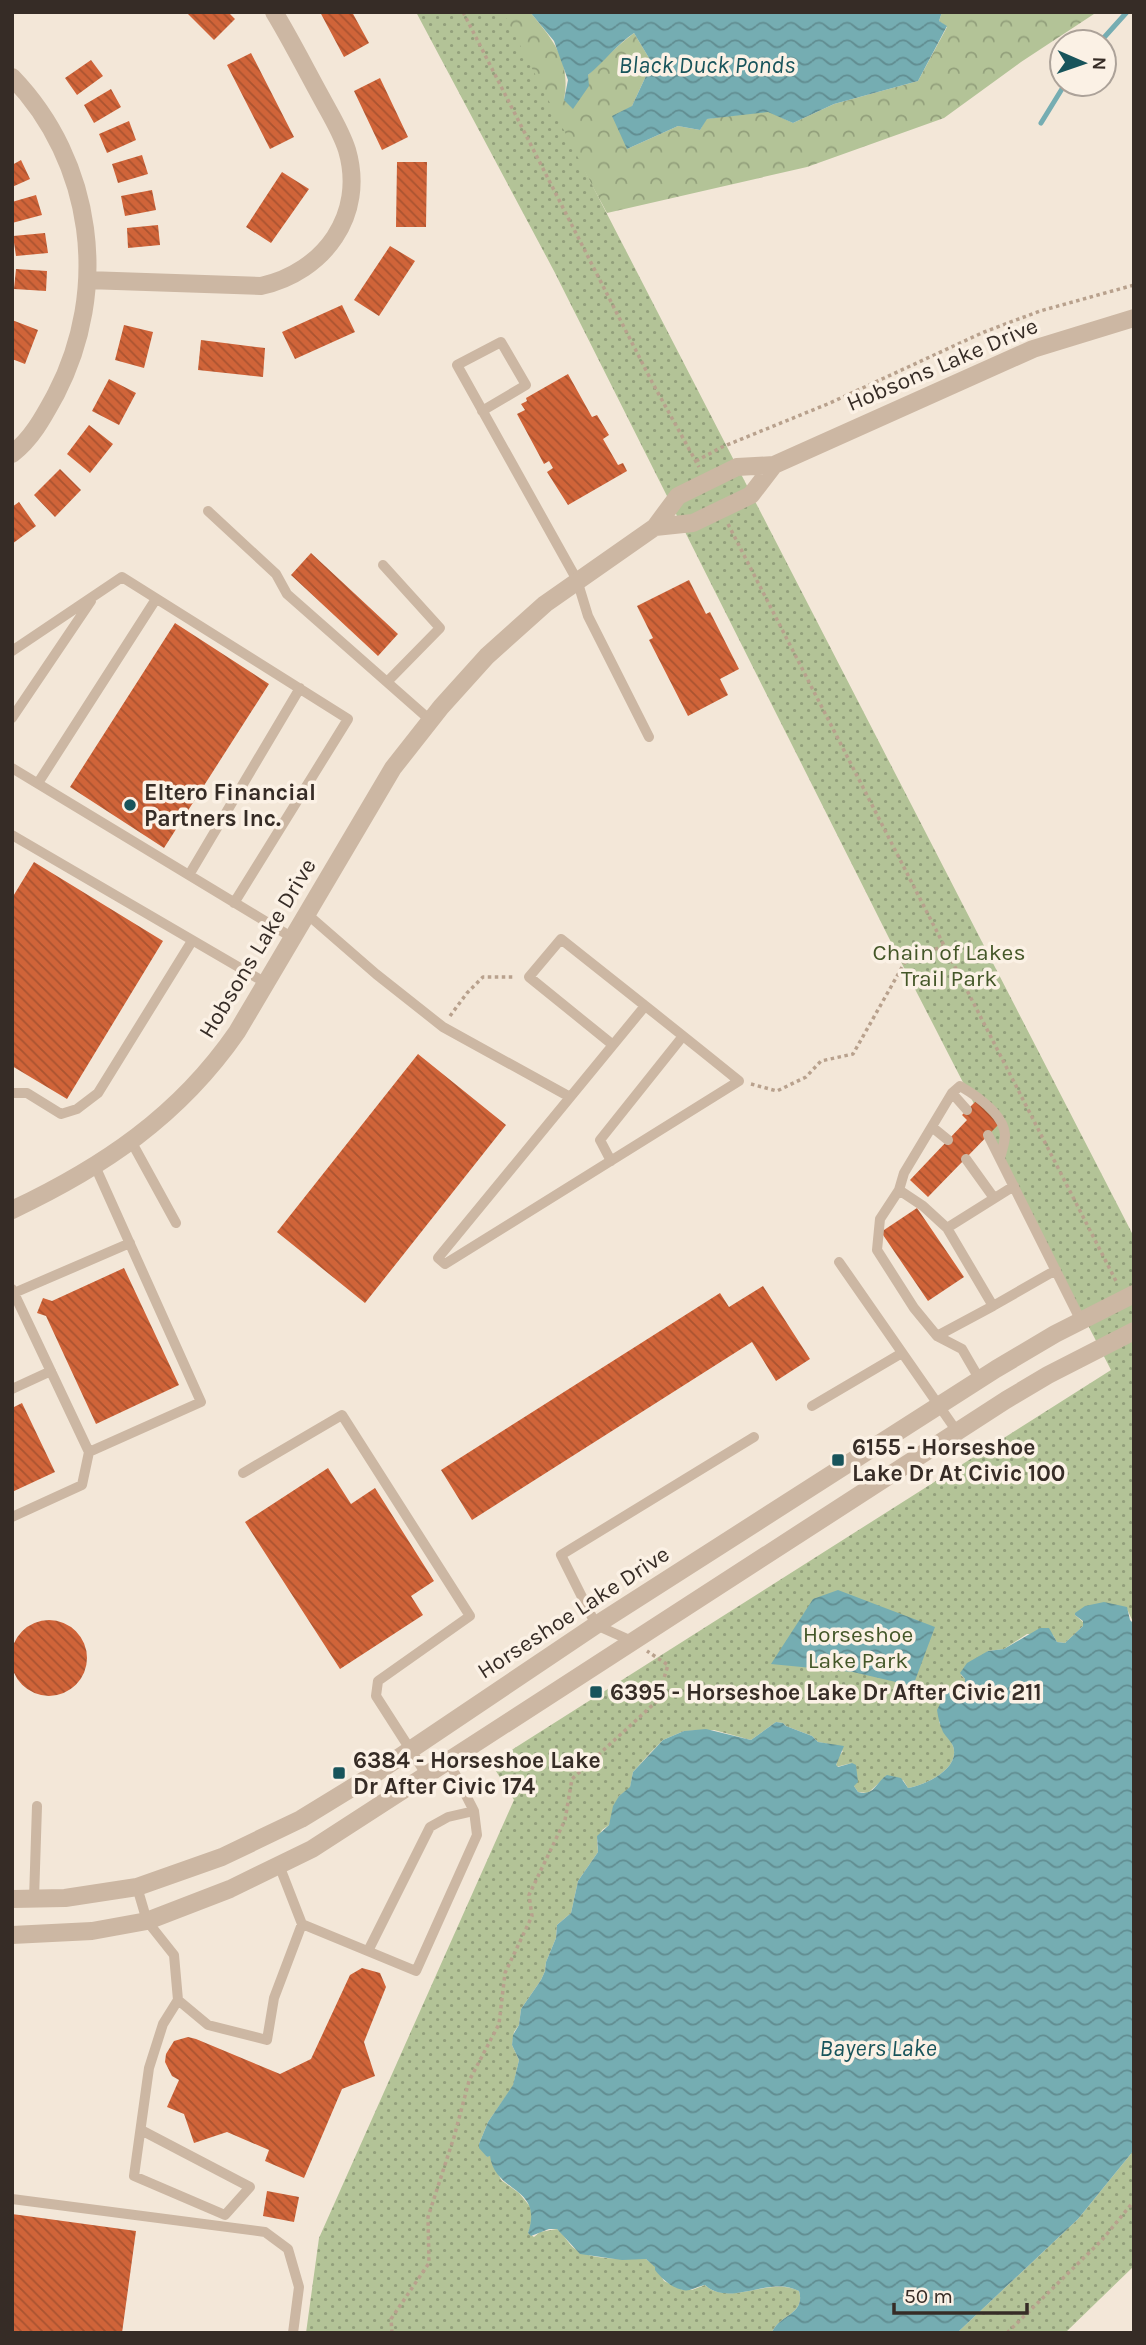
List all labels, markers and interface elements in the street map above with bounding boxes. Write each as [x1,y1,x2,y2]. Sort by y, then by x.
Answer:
north arrow [1048,28,1118,98]
water label: Black Duck Ponds [619,51,795,79]
text: N [1088,56,1110,71]
street label: Hobsons Lake Drive [843,312,1042,417]
place label: Eltero Financial Partners Inc. [144,779,316,832]
marker: Eltero Financial Partners Inc. [122,797,138,813]
street label: Hobsons Lake Drive [193,853,322,1043]
park label: Chain of Lakes Trail Park [872,939,1026,992]
place label: 6155 - Horseshoe Lake Dr At Civic 100 [852,1434,1065,1487]
marker: 6155 - Horseshoe Lake Dr At Civic 100 [830,1452,846,1468]
street label: Horseshoe Lake Drive [472,1540,674,1685]
park label: Horseshoe Lake Park [803,1621,913,1674]
place label: 6395 - Horseshoe Lake Dr After Civic 211 [610,1679,1042,1706]
marker: 6395 - Horseshoe Lake Dr After Civic 211 [588,1684,604,1700]
place label: 6384 - Horseshoe Lake Dr After Civic 174 [353,1747,601,1800]
marker: 6384 - Horseshoe Lake Dr After Civic 174 [331,1765,347,1781]
water label: Bayers Lake [819,2034,937,2062]
scale bar [894,2272,1027,2316]
text: 50 m [904,2284,953,2308]

